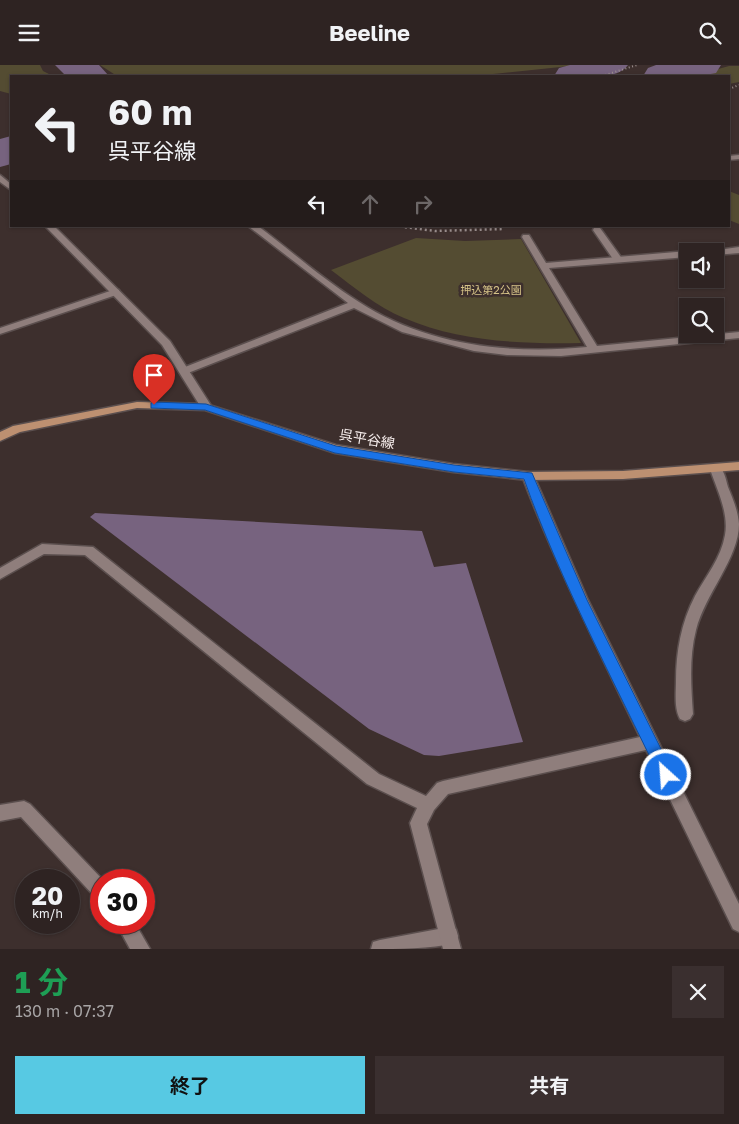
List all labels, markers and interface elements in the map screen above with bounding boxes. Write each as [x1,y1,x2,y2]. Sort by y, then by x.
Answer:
icon: menu [15,19,43,47]
text: Beeline [329,19,410,46]
icon: search [696,19,724,47]
text: 60 m [108,91,192,133]
icon: left [25,95,90,160]
text: 呉平谷線 [108,137,196,164]
icon: left [303,190,331,218]
icon: ahead [356,190,384,218]
icon: right [409,190,437,218]
map controls [679,243,724,343]
button: sound [679,243,724,288]
park label: 押込第2公園 [460,283,522,296]
button: search [679,298,724,343]
pin [133,354,175,405]
icon: arrive [140,361,168,389]
street label: 呉平谷線 [338,425,396,452]
position arrow [639,748,691,800]
speed limit sign: 30 [90,869,155,934]
text: 20 [32,880,63,911]
text: km/h [32,906,63,921]
text: 1 分 [15,964,68,1000]
button: close [672,966,724,1018]
text: 130 m · 07:37 [15,1001,114,1021]
button: 終了 [15,1056,365,1114]
button: 共有 [375,1056,724,1114]

